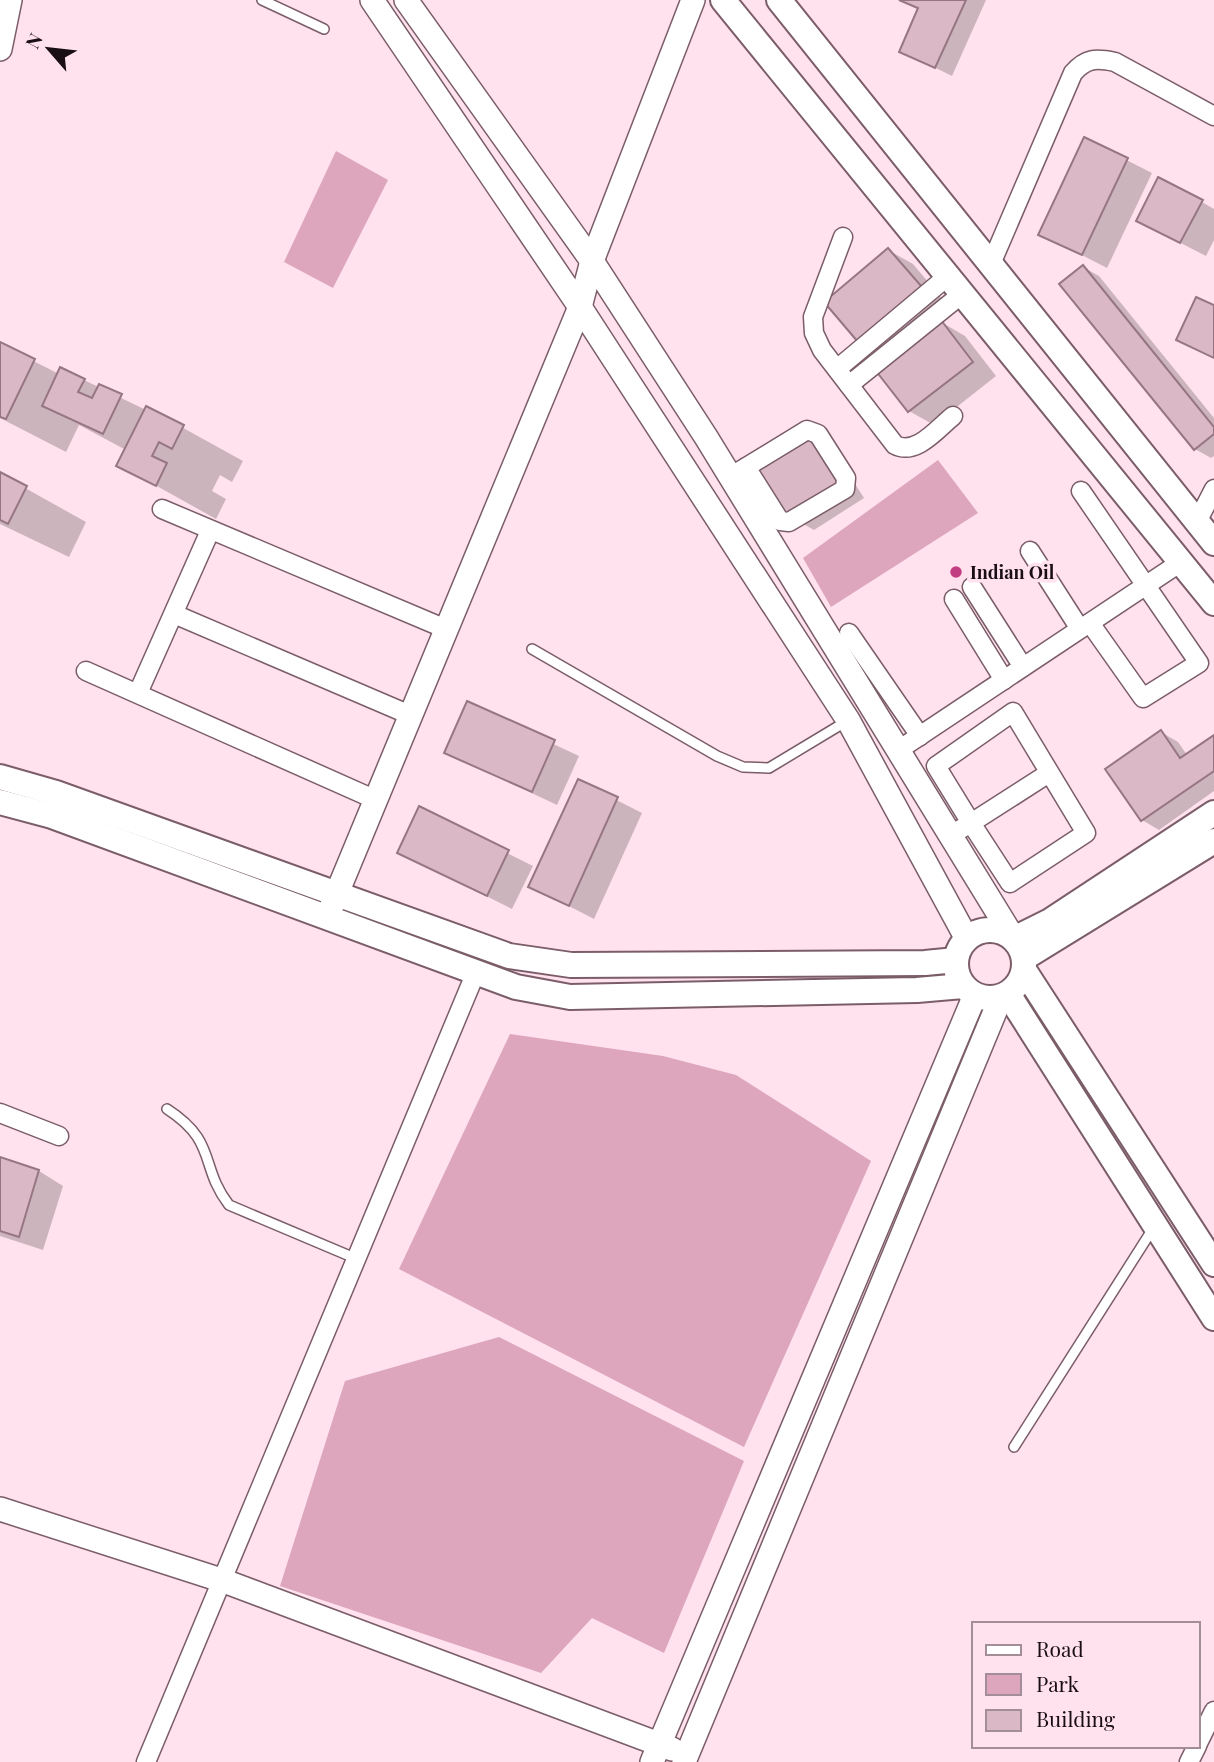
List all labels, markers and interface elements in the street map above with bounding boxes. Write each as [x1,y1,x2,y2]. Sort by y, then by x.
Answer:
north arrow [14,14,84,84]
text: N [18,28,48,53]
place label: Indian Oil [970,560,1055,584]
marker: Indian Oil [948,564,964,580]
legend [972,1622,1200,1748]
text: Road [1036,1634,1084,1662]
text: Park [1036,1669,1080,1697]
text: Building [1036,1704,1115,1732]

